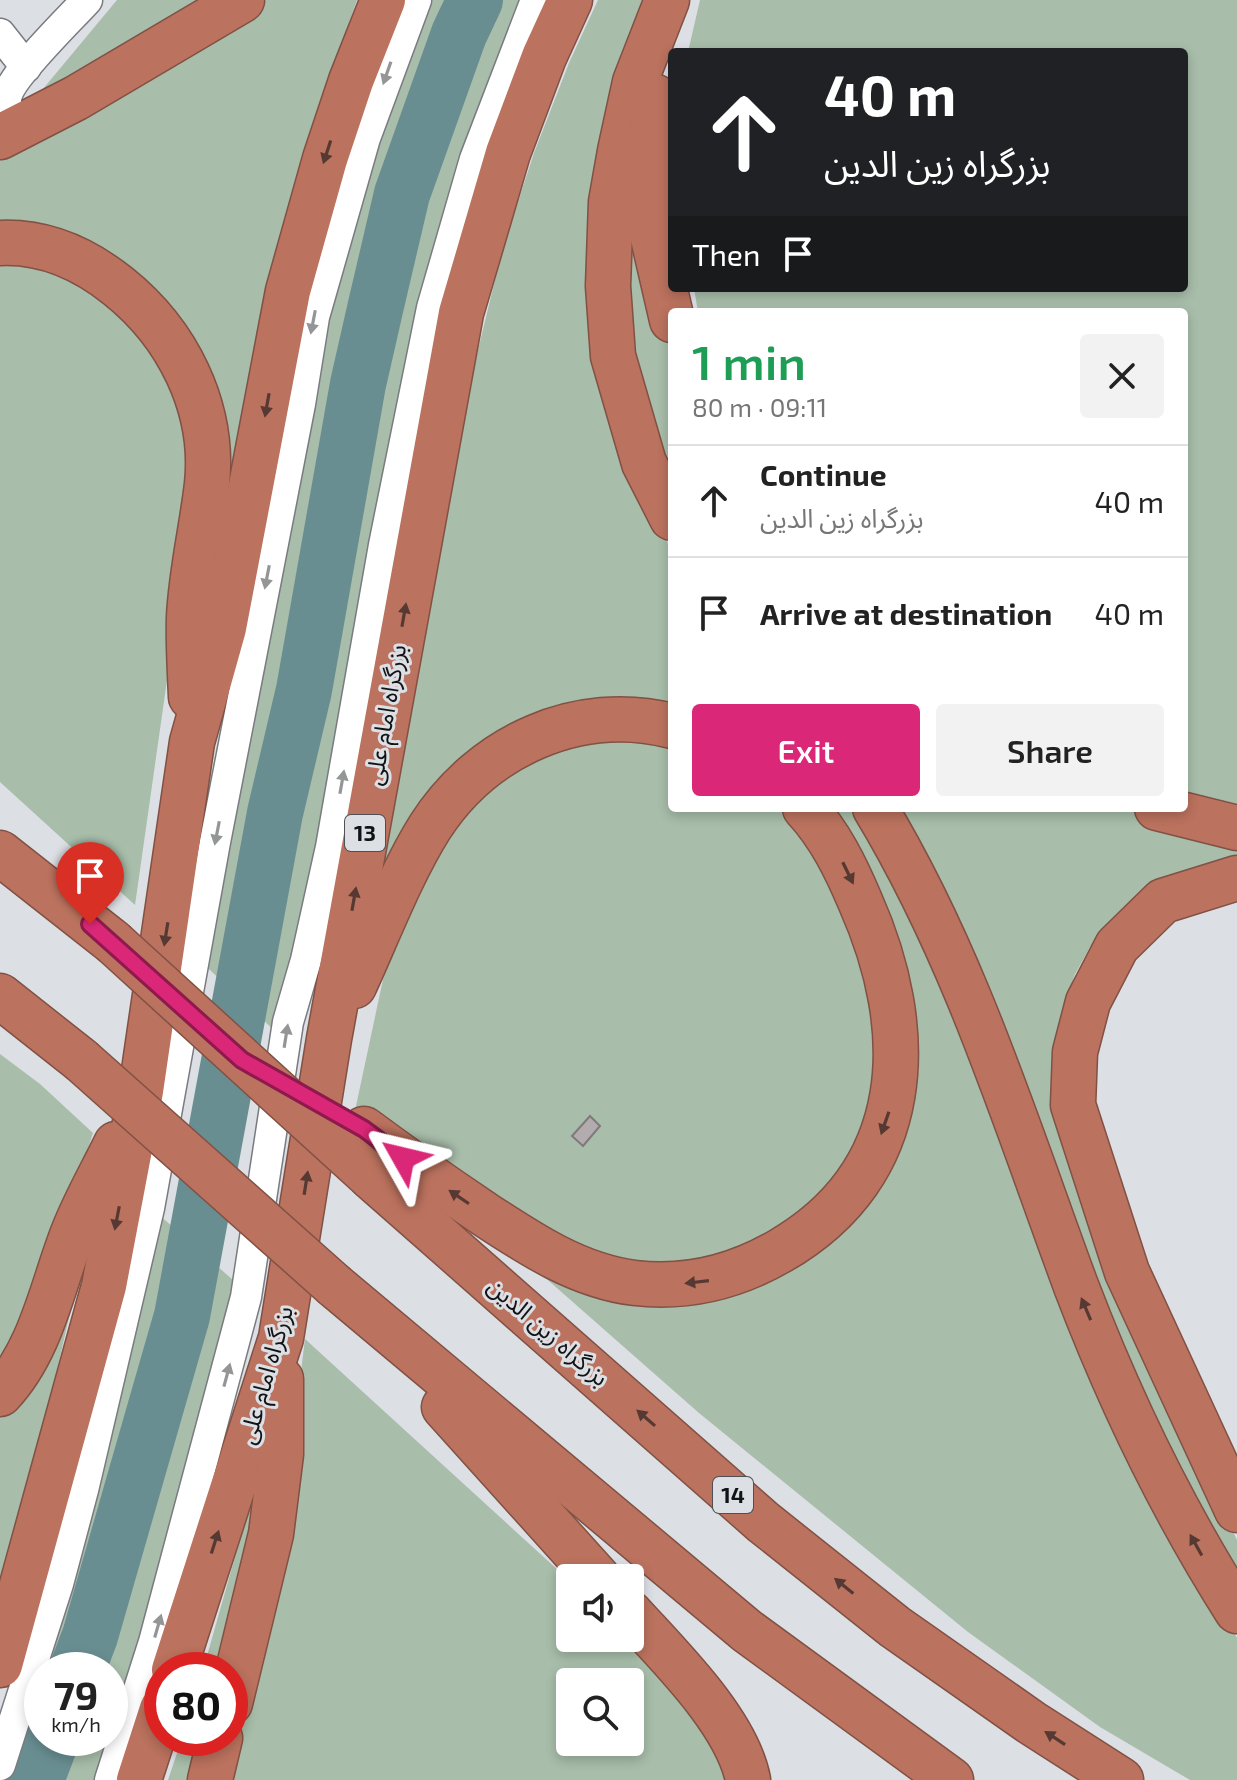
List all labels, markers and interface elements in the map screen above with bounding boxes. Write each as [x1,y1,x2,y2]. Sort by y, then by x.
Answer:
text: 40 m [824,60,956,127]
one-way arrow [381,61,393,85]
icon: ahead [692,80,796,184]
one-way arrow [320,140,333,164]
text: بزرگراه زین الدین [824,141,1050,184]
icon: arrive [776,232,820,276]
text: Then [692,236,760,272]
one-way arrow [307,309,319,334]
text: 1 min [692,332,806,390]
button: close [1080,334,1164,418]
text: 80 m · 09:11 [692,391,827,422]
one-way arrow [260,392,272,417]
text: Continue [760,456,887,492]
icon: ahead [692,479,736,523]
text: 40 m [1094,483,1164,519]
text: بزرگراه زین الدین [760,502,924,533]
one-way arrow [260,565,272,590]
icon: arrive [692,591,736,635]
text: Arrive at destination [760,595,1052,631]
text: 40 m [1094,595,1164,631]
one-way arrow [398,602,410,627]
street label: بزرگراه امام علی [358,642,416,788]
button: Exit [692,704,920,796]
button: Share [936,704,1164,796]
one-way arrow [336,770,348,795]
road number: 13 [345,815,385,851]
one-way arrow [211,820,223,845]
pin [56,842,124,924]
icon: arrive [68,854,112,898]
one-way arrow [841,861,854,884]
one-way arrow [348,886,360,911]
one-way arrow [159,922,172,947]
one-way arrow [280,1023,293,1048]
one-way arrow [878,1111,890,1135]
position arrow [361,1116,445,1200]
one-way arrow [300,1170,313,1195]
one-way arrow [449,1190,470,1205]
one-way arrow [111,1206,123,1231]
street label: بزرگراه زین الدین [482,1270,615,1392]
one-way arrow [684,1276,709,1289]
one-way arrow [1079,1297,1092,1321]
street label: بزرگراه امام علی [231,1302,303,1448]
one-way arrow [221,1362,233,1387]
one-way arrow [636,1410,656,1427]
road number: 14 [713,1477,753,1513]
one-way arrow [210,1530,222,1554]
one-way arrow [1189,1533,1203,1556]
map controls [556,1564,644,1756]
button: sound [556,1564,644,1652]
one-way arrow [834,1579,854,1595]
one-way arrow [153,1613,165,1638]
speed limit sign: 80 [144,1652,248,1756]
button: search [556,1668,644,1756]
text: 79 [54,1670,98,1718]
text: km/h [51,1712,101,1736]
one-way arrow [1044,1731,1066,1746]

